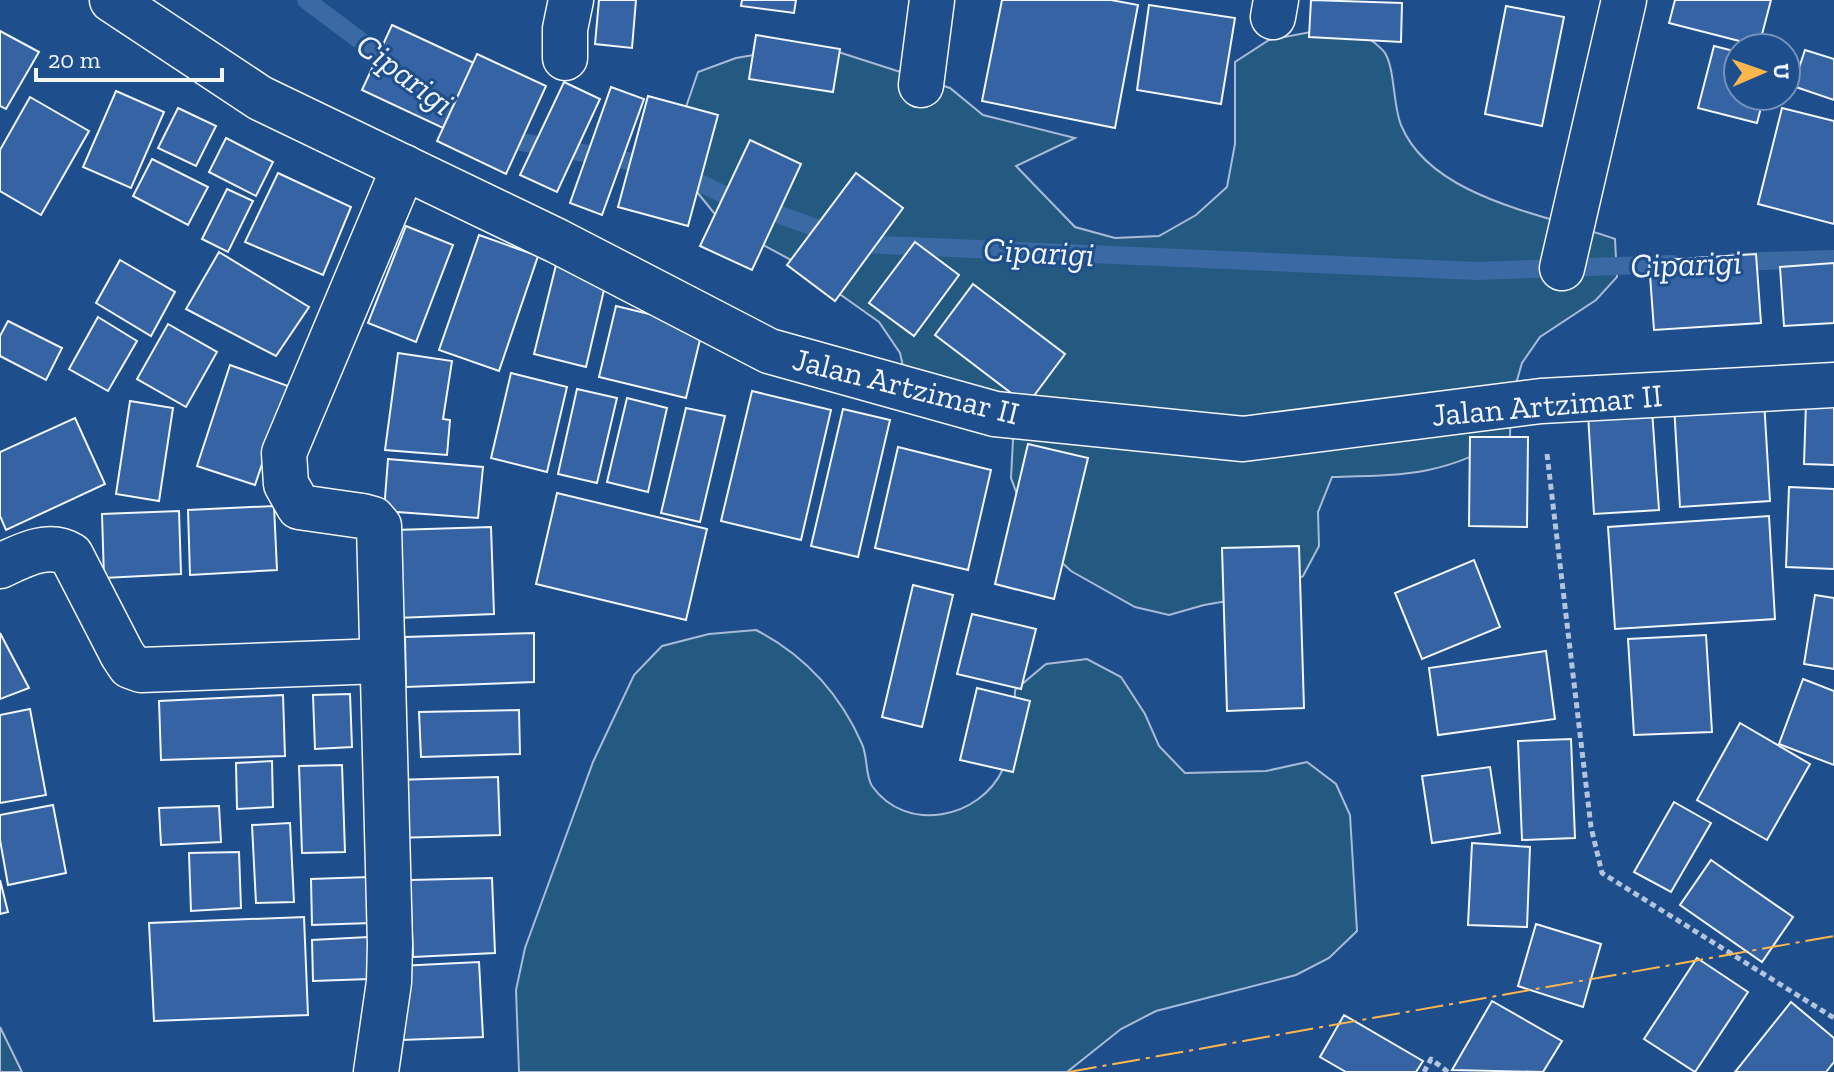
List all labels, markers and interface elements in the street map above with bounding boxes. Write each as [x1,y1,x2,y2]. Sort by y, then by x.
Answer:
water label: Ciparigi [348,24,462,124]
scale bar [36,32,222,82]
north arrow [1722,32,1802,112]
text: 20 m [48,45,101,74]
text: U [1768,63,1795,80]
water label: Ciparigi [982,229,1096,275]
water label: Ciparigi [1630,242,1742,286]
street label: Jalan Artzimar II [789,340,1023,432]
street label: Jalan Artzimar II [1430,376,1664,434]

